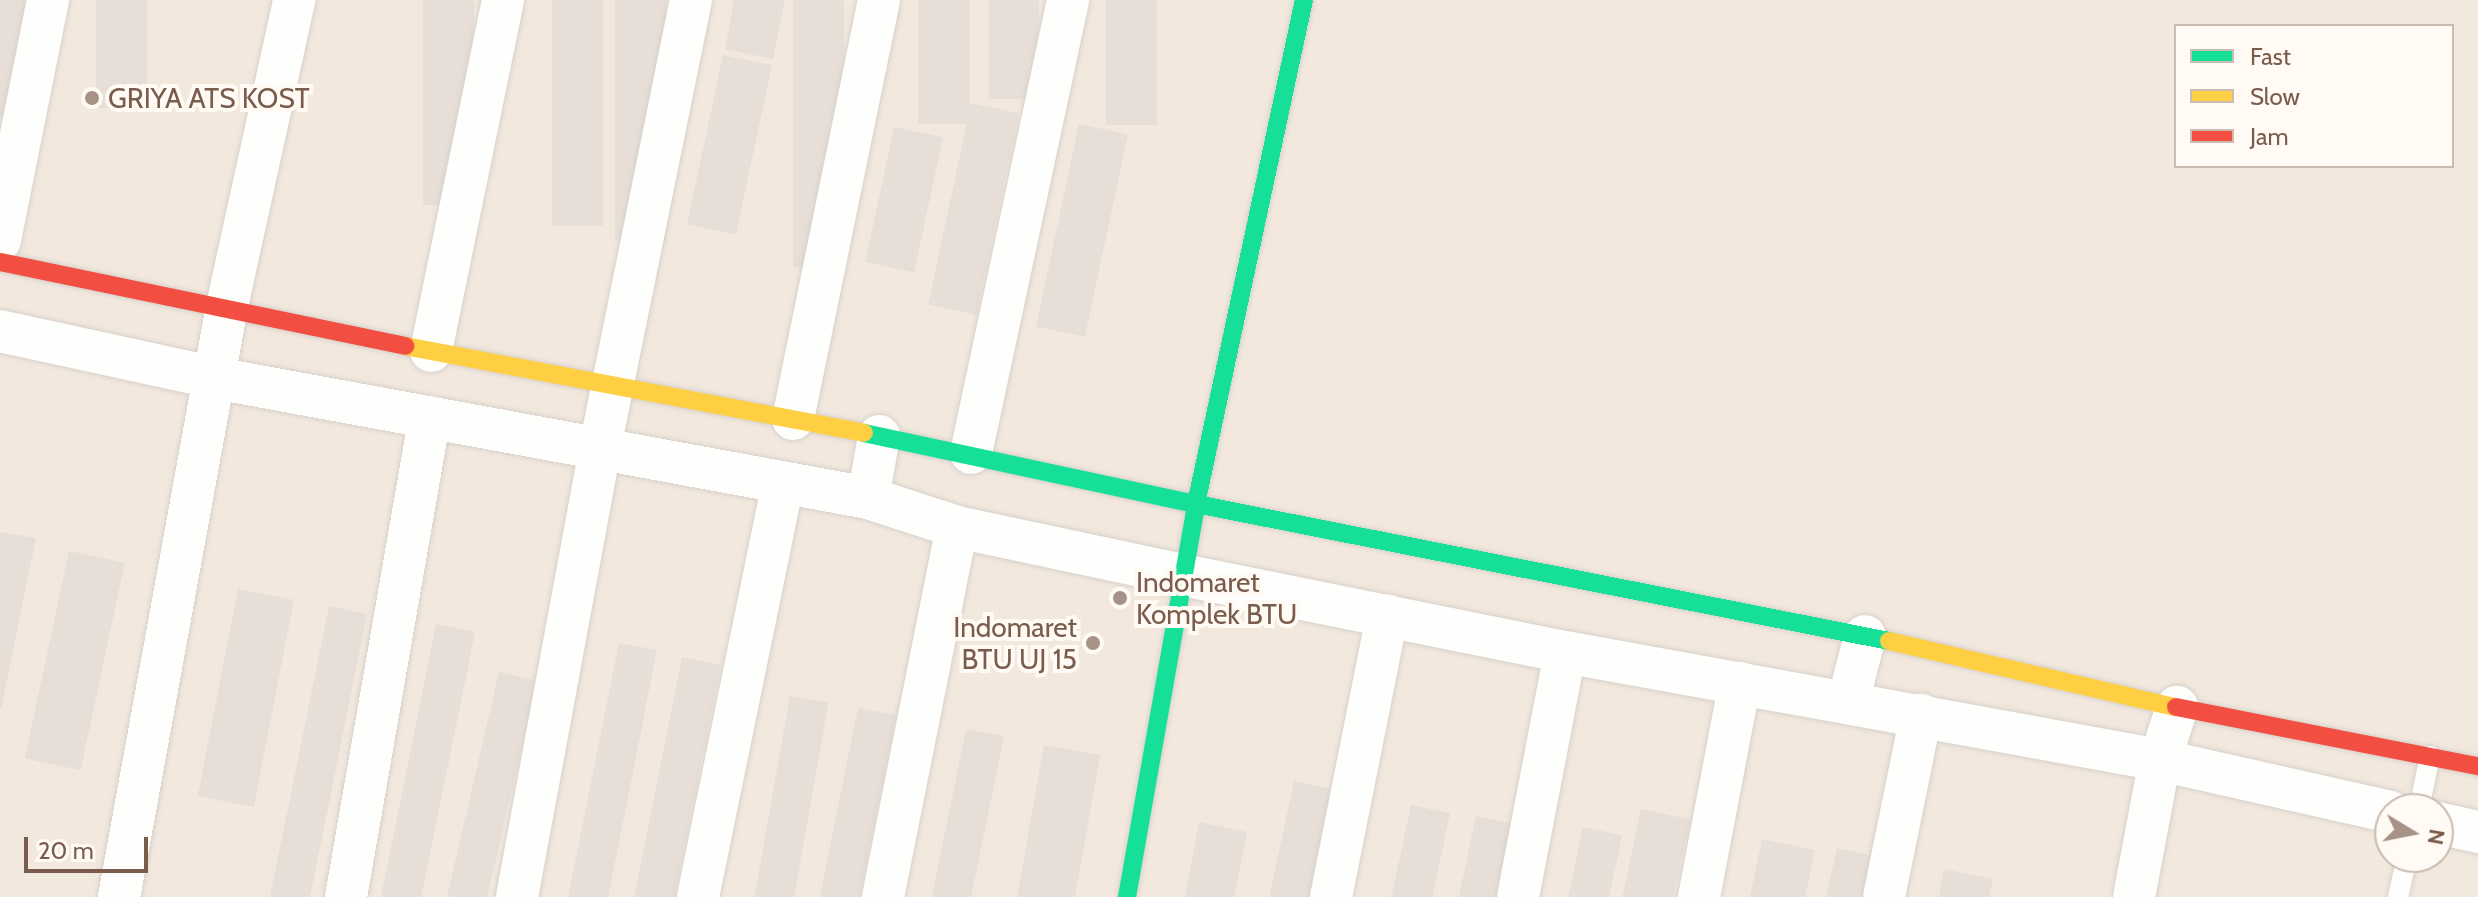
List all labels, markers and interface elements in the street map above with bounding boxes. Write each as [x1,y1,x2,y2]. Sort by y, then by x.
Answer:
legend [2174,24,2454,168]
text: Fast [2250,42,2291,71]
place label: GRIYA ATS KOST [108,81,310,115]
text: Slow [2250,82,2300,111]
marker: GRIYA ATS KOST [83,89,101,107]
text: Jam [2250,122,2288,151]
place label: Indomaret Komplek BTU [1136,565,1297,631]
marker: Indomaret Komplek BTU [1111,589,1129,607]
place label: Indomaret BTU UJ 15 [953,610,1077,676]
marker: Indomaret BTU UJ 15 [1084,634,1102,652]
north arrow [2374,793,2454,873]
scale bar [28,821,152,871]
text: N [2422,827,2451,847]
text: 20 m [38,836,94,865]

